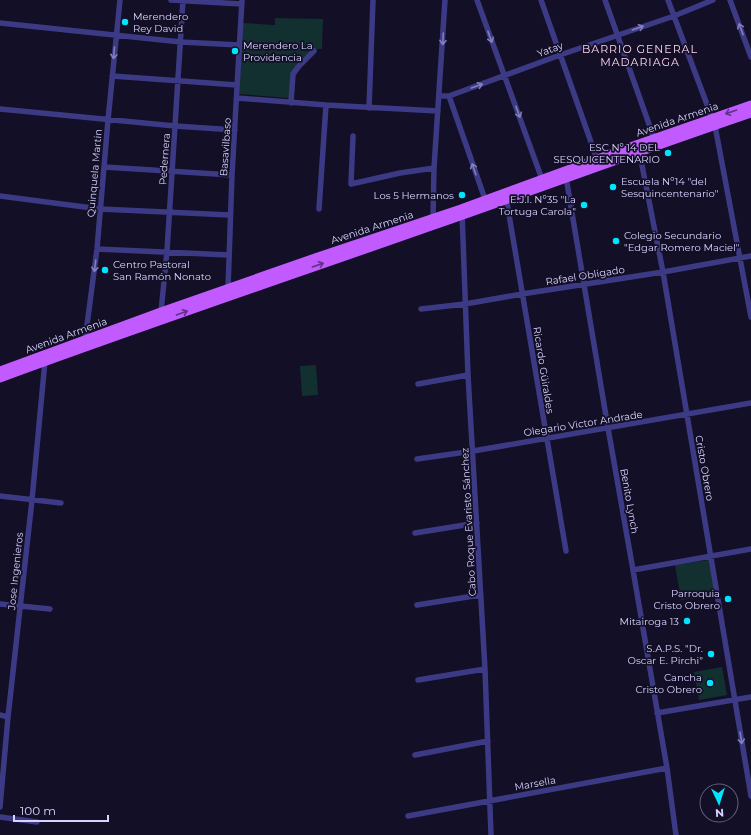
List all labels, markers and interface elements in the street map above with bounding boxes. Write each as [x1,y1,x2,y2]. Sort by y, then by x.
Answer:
place label: Merendero Rey David [133,10,188,35]
marker: Merendero Rey David [120,17,130,27]
one-way arrow [736,23,744,35]
one-way arrow [632,24,645,31]
one-way arrow [487,30,495,42]
one-way arrow [439,32,446,45]
place label: Merendero La Providencia [243,39,313,64]
street label: Yatay [535,39,565,60]
district label: BARRIO GENERAL MADARIAGA [582,42,698,69]
one-way arrow [111,46,118,59]
marker: Merendero La Providencia [230,46,240,56]
one-way arrow [470,81,482,89]
street label: Avenida Armenia [634,99,720,140]
one-way arrow [514,106,522,118]
one-way arrow [725,109,738,116]
street label: Basavilbaso [217,117,234,177]
street label: Quinquela Martin [84,128,105,218]
street label: Pedernera [156,133,173,186]
place label: ESC Nº 14 DEL SESQUICENTENARIO [553,141,660,166]
marker: ESC Nº 14 DEL SESQUICENTENARIO [663,148,673,158]
one-way arrow [470,163,477,176]
place label: Escuela Nº14 "del Sesquincentenario" [621,175,719,200]
marker: Escuela Nº14 "del Sesquincentenario" [608,182,618,192]
place label: Los 5 Hermanos [374,189,454,202]
marker: Los 5 Hermanos [457,190,467,200]
place label: E.J.I. Nº35 "La Tortuga Carola" [499,193,576,218]
marker: E.J.I. Nº35 "La Tortuga Carola" [579,200,589,210]
street label: Avenida Armenia [329,208,415,247]
place label: Colegio Secundario "Edgar Romero Maciel" [624,229,740,254]
marker: Colegio Secundario "Edgar Romero Maciel" [611,236,621,246]
place label: Centro Pastoral San Ramón Nonato [113,258,211,283]
one-way arrow [91,259,98,272]
one-way arrow [311,261,324,268]
street label: Rafael Obligado [545,263,626,288]
marker: Centro Pastoral San Ramón Nonato [100,265,110,275]
one-way arrow [175,308,187,316]
street label: Avenida Armenia [24,315,109,356]
street label: Ricardo Güiraldes [530,326,557,415]
street label: Olegario Victor Andrade [523,408,644,439]
street label: Cristo Obrero [692,434,717,502]
street label: Cabo Roque Evaristo Sánchez [458,448,479,596]
street label: Benito Lynch [617,467,642,535]
street label: Jose Ingenieros [5,531,26,612]
place label: Parroquia Cristo Obrero [653,587,720,612]
marker: Parroquia Cristo Obrero [723,594,733,604]
place label: Mitairoga 13 [620,615,679,628]
marker: Mitairoga 13 [682,616,692,626]
place label: S.A.P.S. "Dr. Oscar E. Pirchi" [628,642,703,667]
marker: S.A.P.S. "Dr. Oscar E. Pirchi" [706,649,716,659]
place label: Cancha Cristo Obrero [635,671,702,696]
marker: Cancha Cristo Obrero [705,678,715,688]
one-way arrow [738,731,746,744]
street label: Marsella [513,773,557,794]
north arrow [699,783,739,823]
scale bar [14,797,108,823]
text: 100 m [20,803,56,818]
text: N [715,806,725,820]

